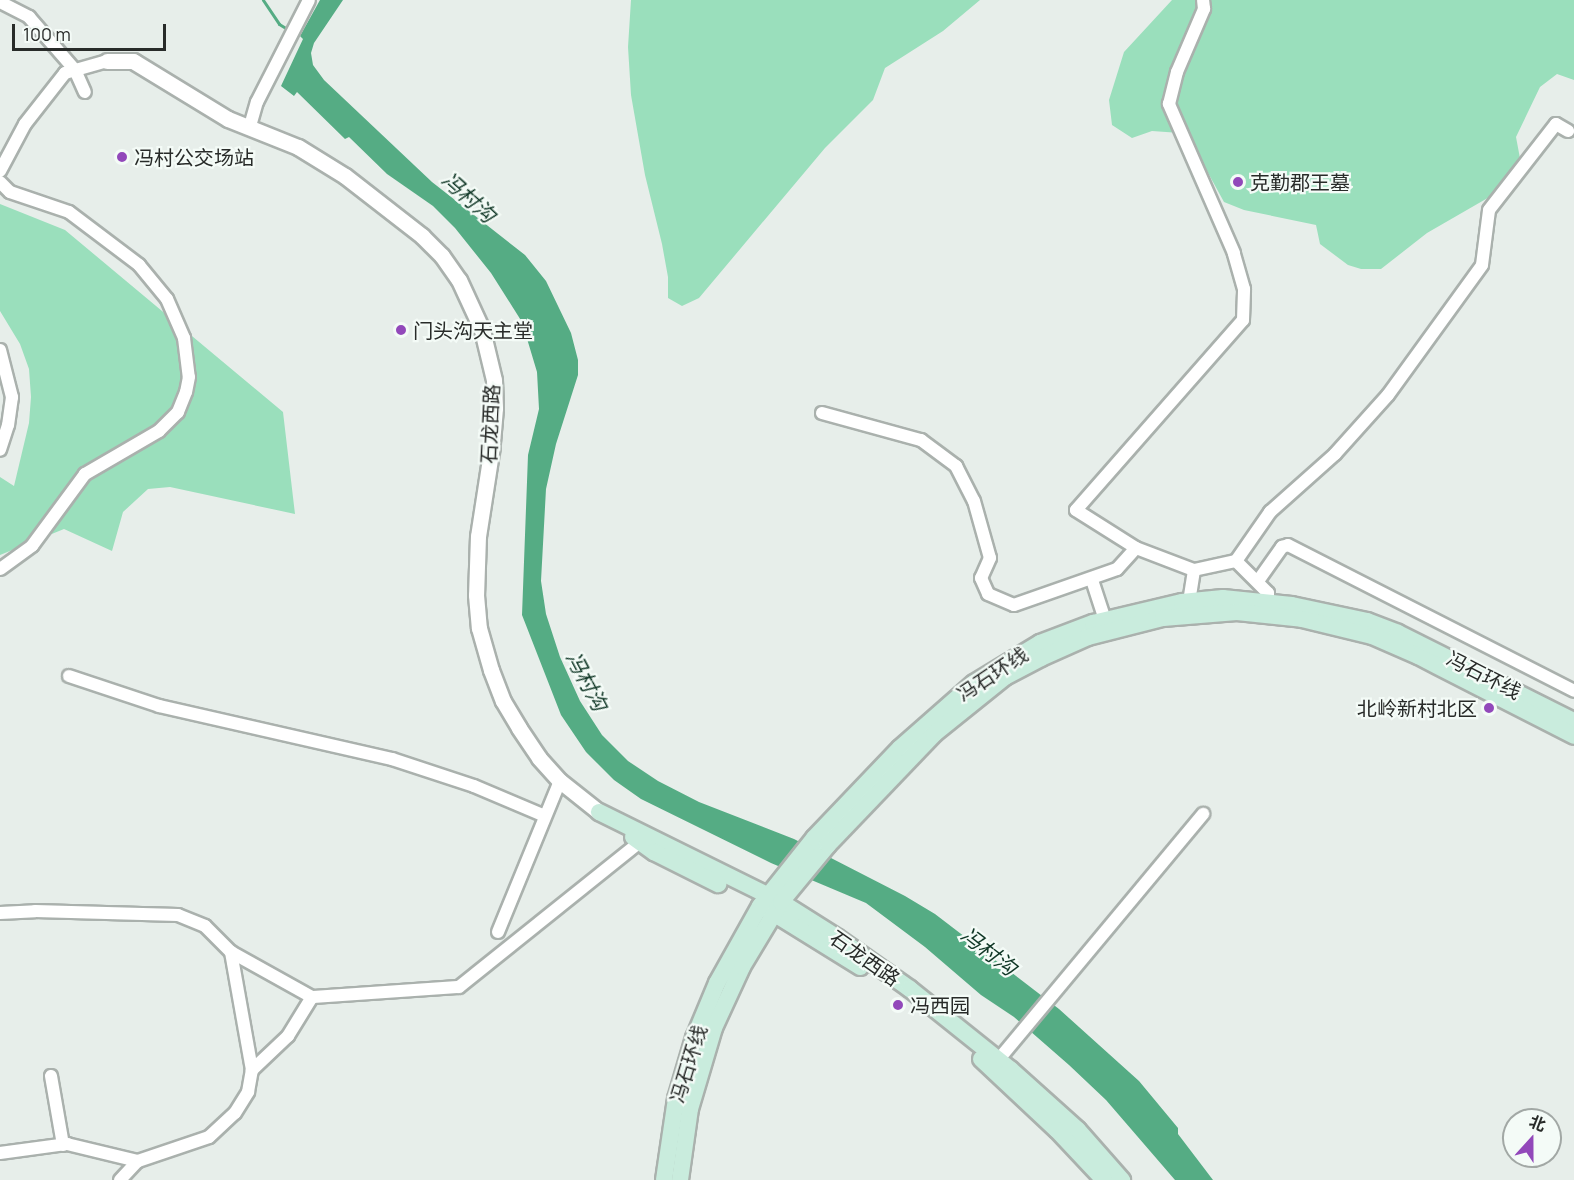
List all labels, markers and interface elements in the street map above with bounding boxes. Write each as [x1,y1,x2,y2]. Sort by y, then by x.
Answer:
scale bar [15,12,170,50]
text: 100 m [23,22,71,46]
place label: 冯村公交场站 [134,145,254,169]
marker: 冯村公交场站 [115,150,129,164]
water label: 冯村沟 [437,167,501,227]
place label: 克勤郡王墓 [1250,170,1350,194]
marker: 克勤郡王墓 [1231,175,1245,189]
place label: 门头沟天主堂 [413,318,533,342]
marker: 门头沟天主堂 [394,323,408,337]
street label: 石龙西路 [476,383,504,465]
street label: 冯石环线 [952,642,1032,706]
street label: 冯石环线 [1443,646,1525,704]
water label: 冯村沟 [561,647,613,715]
place label: 北岭新村北区 [1357,696,1477,720]
marker: 北岭新村北区 [1482,701,1496,715]
water label: 冯村沟 [956,922,1022,980]
street label: 石龙西路 [825,925,905,991]
place label: 冯西园 [910,993,970,1017]
marker: 冯西园 [891,998,905,1012]
street label: 冯石环线 [665,1022,711,1106]
north arrow [1502,1108,1562,1168]
text: 北 [1526,1110,1549,1136]

